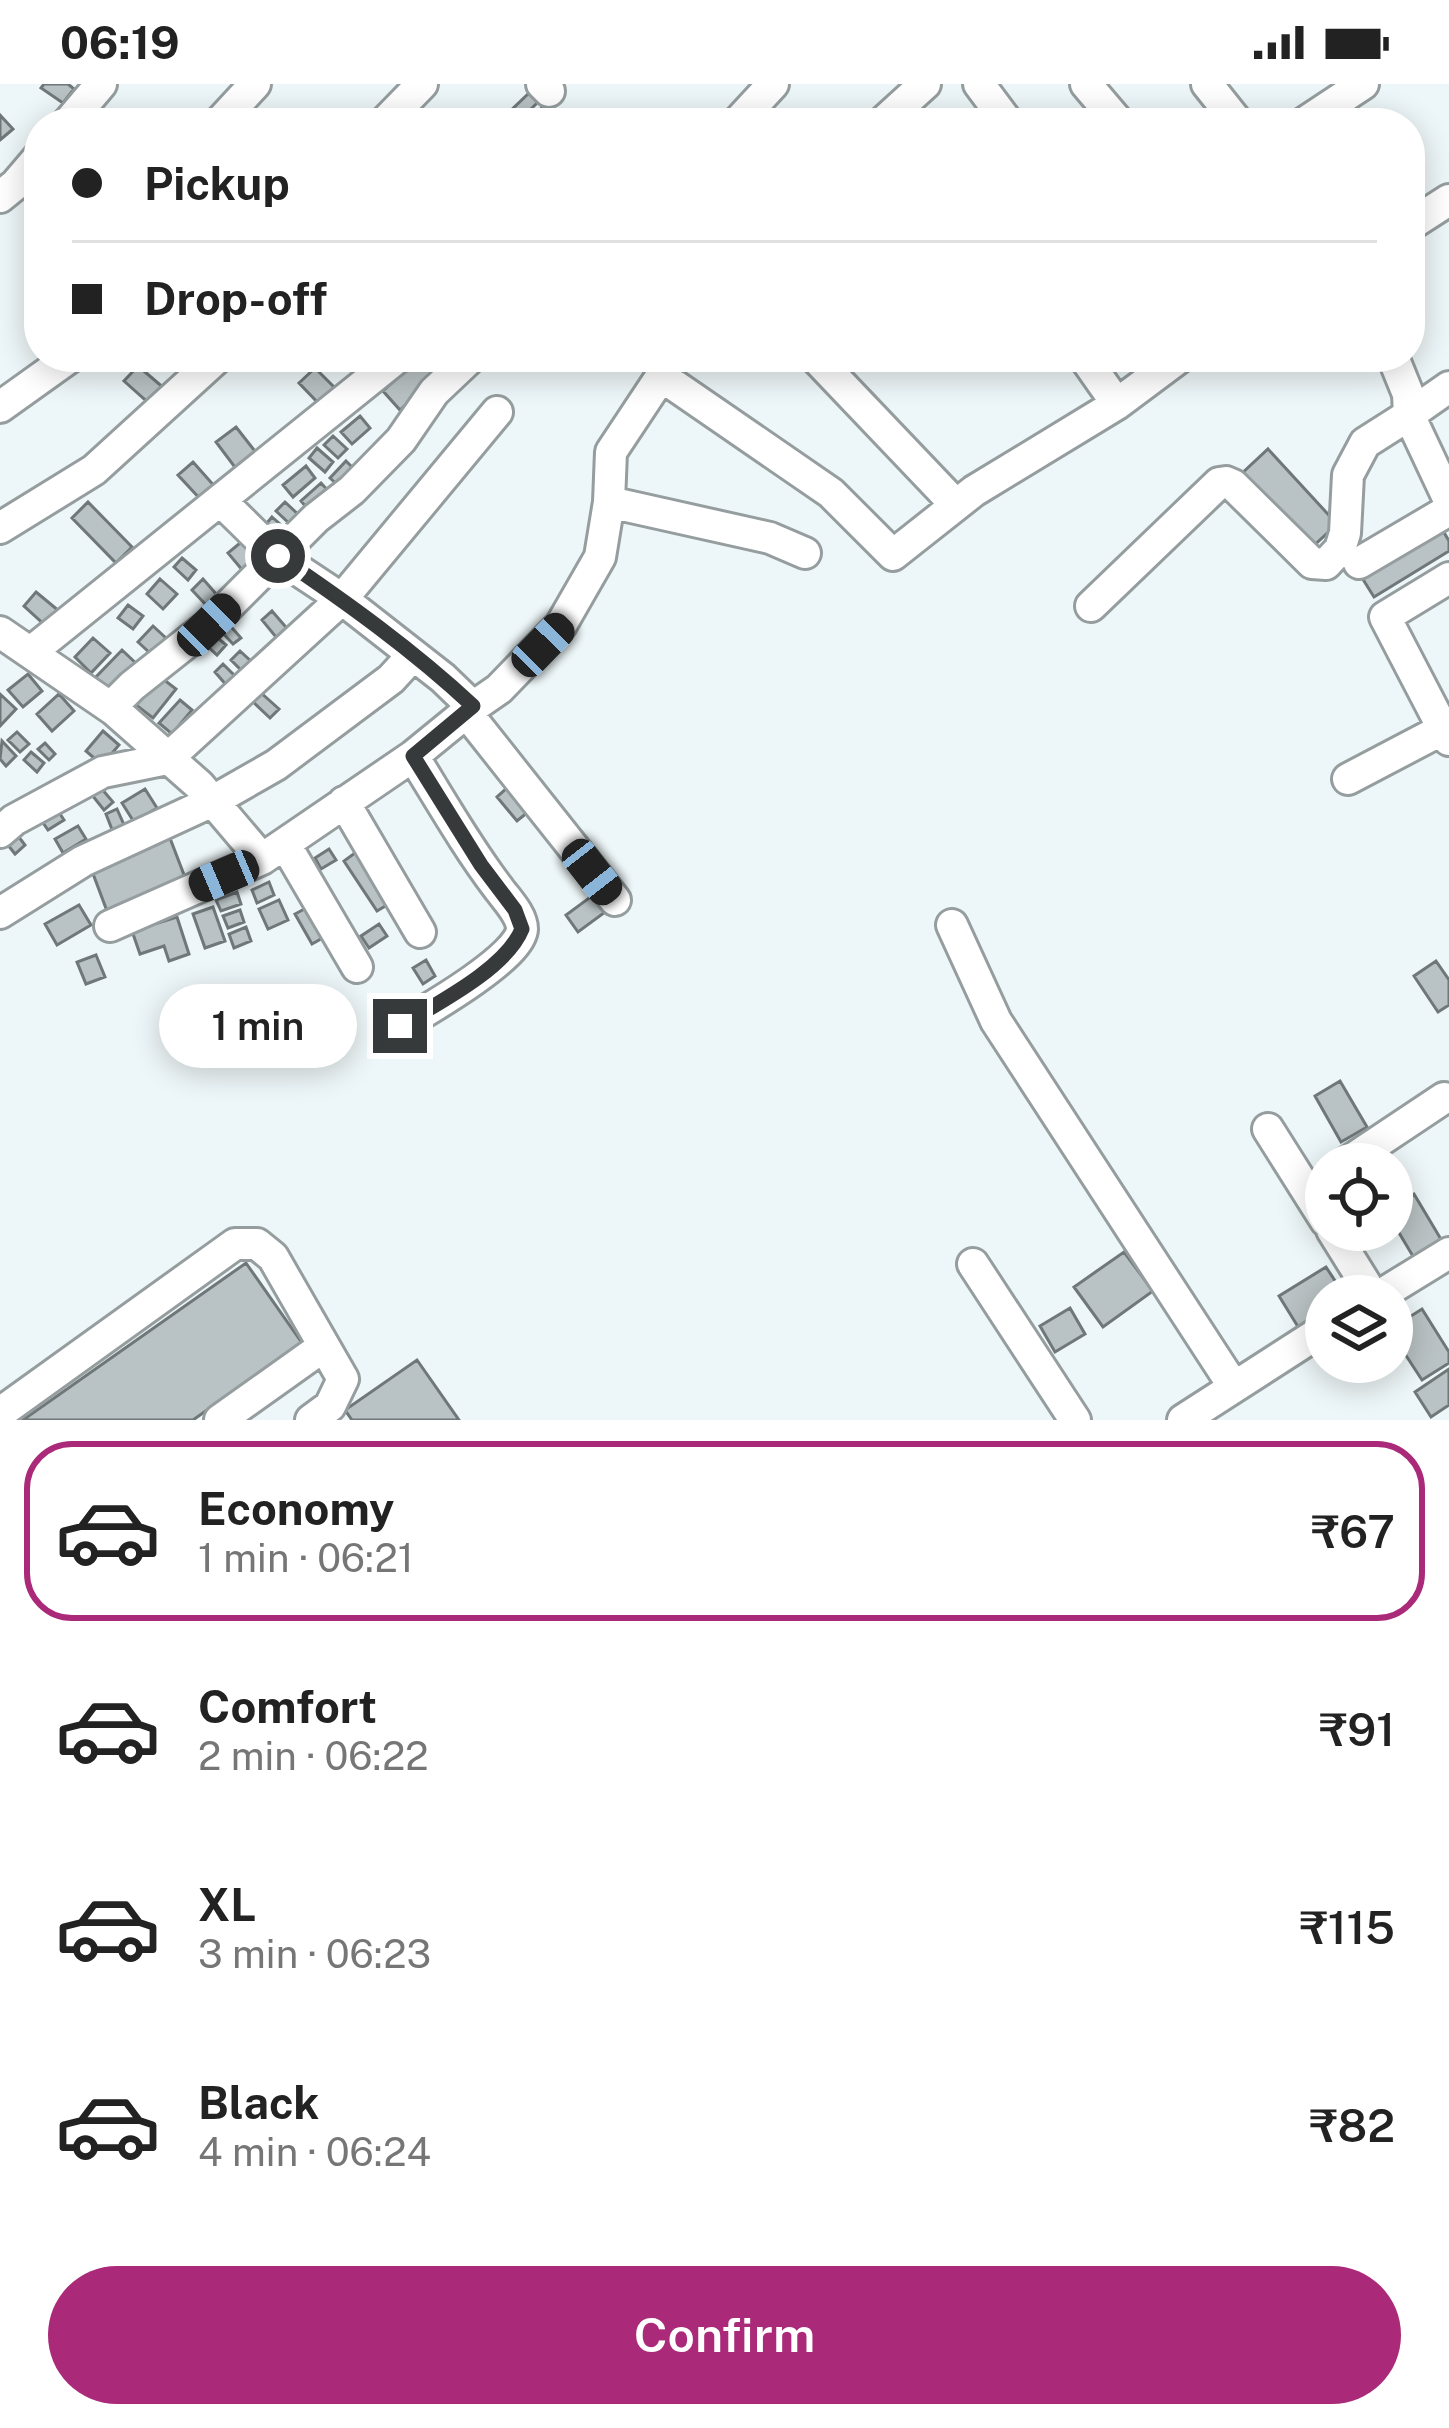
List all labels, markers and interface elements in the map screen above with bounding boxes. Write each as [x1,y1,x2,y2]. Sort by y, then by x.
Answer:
text: 06:19 [60,16,180,69]
text: Pickup [144,157,290,210]
text: Drop-off [144,272,327,325]
route start [251,529,305,583]
car [171,587,247,663]
car [505,607,581,683]
car [556,833,628,911]
car [184,845,264,907]
callout: 1 min [160,984,358,1068]
route end [373,999,427,1053]
text: 1 min [212,1003,304,1049]
map controls [1305,1143,1413,1383]
button: locate [1305,1143,1413,1251]
button: layers [1305,1275,1413,1383]
icon: car [54,1477,162,1585]
text: Economy [198,1482,394,1535]
text: ₹67 [1311,1505,1395,1558]
text: 1 min · 06:21 [198,1535,414,1581]
icon: car [54,1675,162,1783]
text: Comfort [198,1680,377,1733]
text: ₹91 [1319,1703,1395,1756]
text: 2 min · 06:22 [198,1733,428,1779]
icon: car [54,1873,162,1981]
text: XL [198,1878,256,1931]
text: ₹115 [1300,1901,1395,1954]
text: 3 min · 06:23 [198,1931,431,1977]
icon: car [54,2071,162,2179]
text: Black [198,2076,319,2129]
text: ₹82 [1310,2099,1395,2152]
text: 4 min · 06:24 [198,2129,431,2175]
button: Confirm [48,2266,1401,2404]

